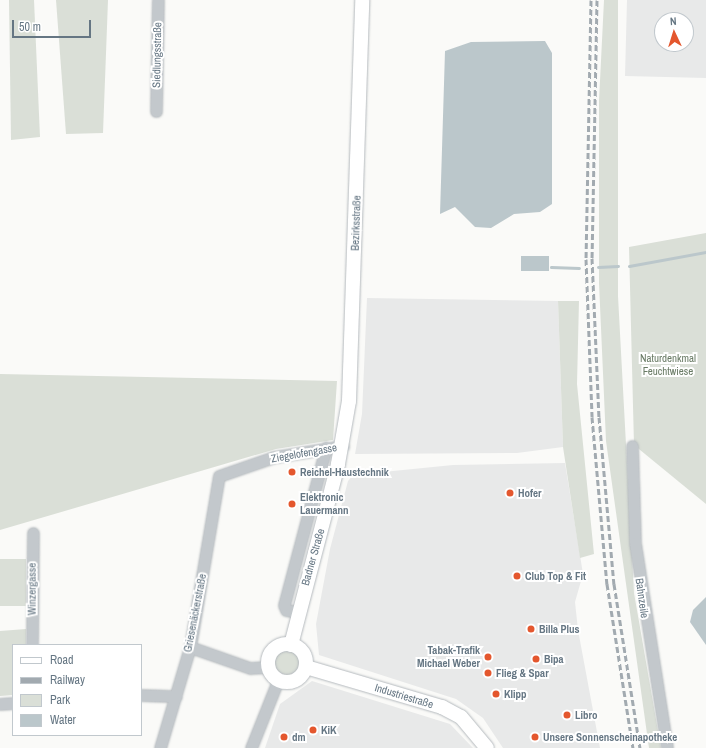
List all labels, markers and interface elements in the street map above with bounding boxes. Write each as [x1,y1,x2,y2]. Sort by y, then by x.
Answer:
scale bar [14,12,93,38]
north arrow [654,12,694,52]
text: N [669,14,677,28]
text: 50 m [19,19,41,35]
street label: Siedlungsstraße [150,22,164,88]
street label: Bezirksstraße [348,195,364,251]
park label: Naturdenkmal Feuchtwiese [640,352,696,378]
street label: Ziegelofengasse [270,441,338,465]
place label: Reichel-Haustechnik [300,465,389,479]
marker: Reichel-Haustechnik [287,467,297,477]
place label: Hofer [518,486,542,500]
marker: Hofer [505,488,515,498]
place label: Elektronic Lauermann [300,491,349,517]
marker: Elektronic Lauermann [287,499,297,509]
street label: Badner Straße [299,527,327,587]
street label: Winzergasse [25,563,39,615]
place label: Club Top & Fit [525,569,586,583]
marker: Club Top & Fit [512,571,522,581]
street label: Griesenäckerstraße [181,573,209,653]
street label: Bahnzeile [633,577,651,619]
place label: Billa Plus [539,622,580,636]
marker: Billa Plus [526,624,536,634]
legend [12,644,142,736]
place label: Tabak-Trafik Michael Weber [417,644,480,670]
text: Road [50,652,74,668]
marker: Tabak-Trafik Michael Weber [483,652,493,662]
place label: Bipa [544,652,564,666]
marker: Bipa [531,654,541,664]
place label: Flieg & Spar [496,666,549,680]
marker: Flieg & Spar [483,668,493,678]
text: Railway [50,672,85,688]
street label: Industriestraße [373,681,435,711]
place label: Klipp [504,687,527,701]
marker: Klipp [491,689,501,699]
text: Park [50,692,70,708]
place label: Libro [575,708,598,722]
marker: Libro [562,710,572,720]
text: Water [50,712,76,728]
place label: KiK [321,723,337,737]
marker: KiK [308,725,318,735]
place label: dm [292,730,306,744]
place label: Unsere Sonnenscheinapotheke [543,730,677,744]
marker: dm [279,732,289,742]
marker: Unsere Sonnenscheinapotheke [530,732,540,742]

